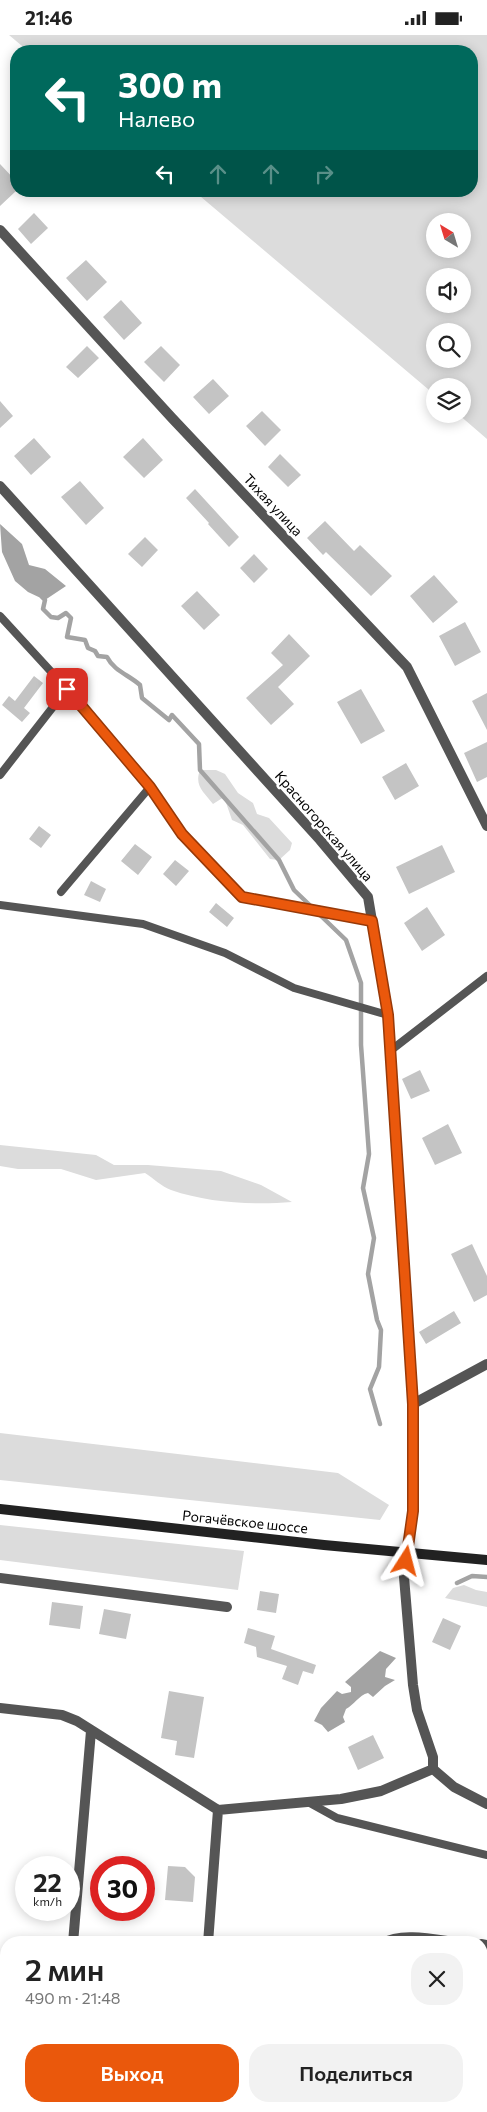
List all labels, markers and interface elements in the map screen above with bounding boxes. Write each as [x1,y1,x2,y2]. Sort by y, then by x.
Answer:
text: 21:46 [25,6,73,29]
text: 300 m [118,62,222,105]
icon: left [35,65,100,130]
text: Налево [118,105,195,132]
icon: left [151,160,179,188]
icon: ahead [204,160,232,188]
icon: ahead [257,160,285,188]
icon: right [310,160,338,188]
north arrow [426,213,471,257]
map controls [426,213,471,423]
button: sound [426,268,471,313]
button: search [426,323,471,368]
button: layers [426,378,471,423]
street label: Тихая улица [240,470,306,539]
pin [46,668,88,710]
icon: arrive [53,675,81,703]
street label: Красногорская улица [272,767,377,884]
street label: Рогачёвское шоссе [181,1506,309,1537]
position arrow [379,1534,431,1586]
speed limit sign: 30 [90,1856,155,1921]
text: 22 [33,1867,62,1897]
text: km/h [33,1894,62,1908]
text: 2 мин [25,1950,104,1987]
button: close [411,1953,463,2005]
text: 490 m · 21:48 [25,1988,120,2007]
button: Выход [25,2044,239,2102]
button: Поделиться [249,2044,463,2102]

